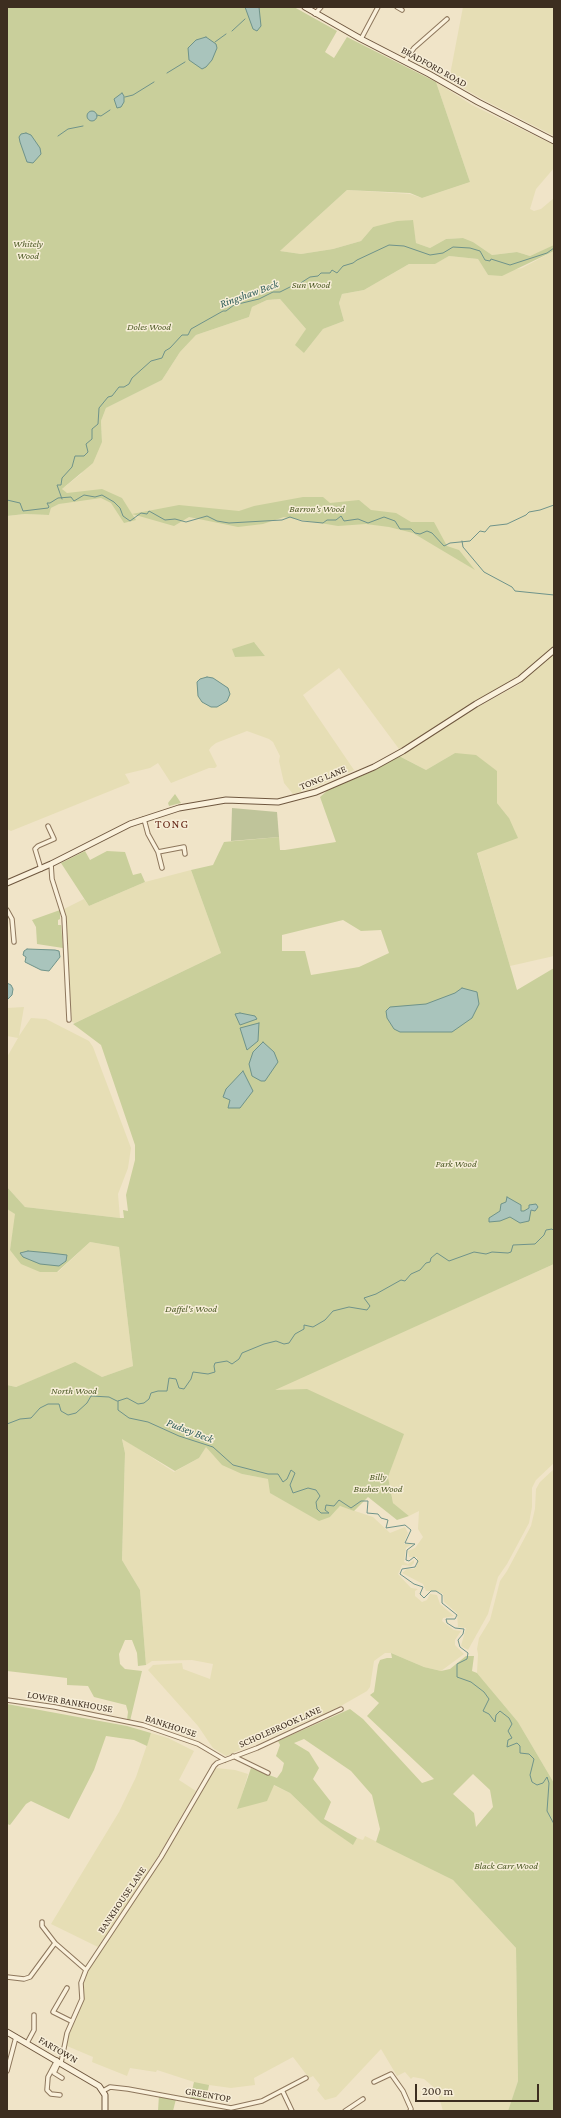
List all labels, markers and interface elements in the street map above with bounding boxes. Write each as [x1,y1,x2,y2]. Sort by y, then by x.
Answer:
street label: BRADFORD ROAD [399,44,469,90]
park label: Whitely Wood [13,238,43,262]
water label: Ringshaw Beck [218,277,280,311]
park label: Sun Wood [292,279,330,291]
park label: Doles Wood [127,321,171,333]
park label: Barron's Wood [289,503,345,515]
street label: TONG LANE [298,763,348,793]
district label: TONG [155,817,189,831]
park label: Park Wood [435,1158,477,1170]
park label: Daffel's Wood [165,1303,217,1315]
park label: North Wood [51,1385,97,1397]
water label: Pudsey Beck [165,1416,215,1446]
park label: Billy Bushes Wood [353,1471,403,1494]
street label: LOWER BANKHOUSE [26,1689,114,1715]
street label: SCHOLEBROOK LANE [237,1703,323,1751]
street label: BANKHOUSE [144,1712,198,1740]
park label: Black Carr Wood [474,1860,538,1872]
street label: BANKHOUSE LANE [95,1864,149,1936]
street label: FARTOWN [36,2034,80,2066]
scale bar [417,2076,541,2102]
text: 200 m [422,2084,453,2098]
street label: GREENTOP [184,2085,232,2105]

